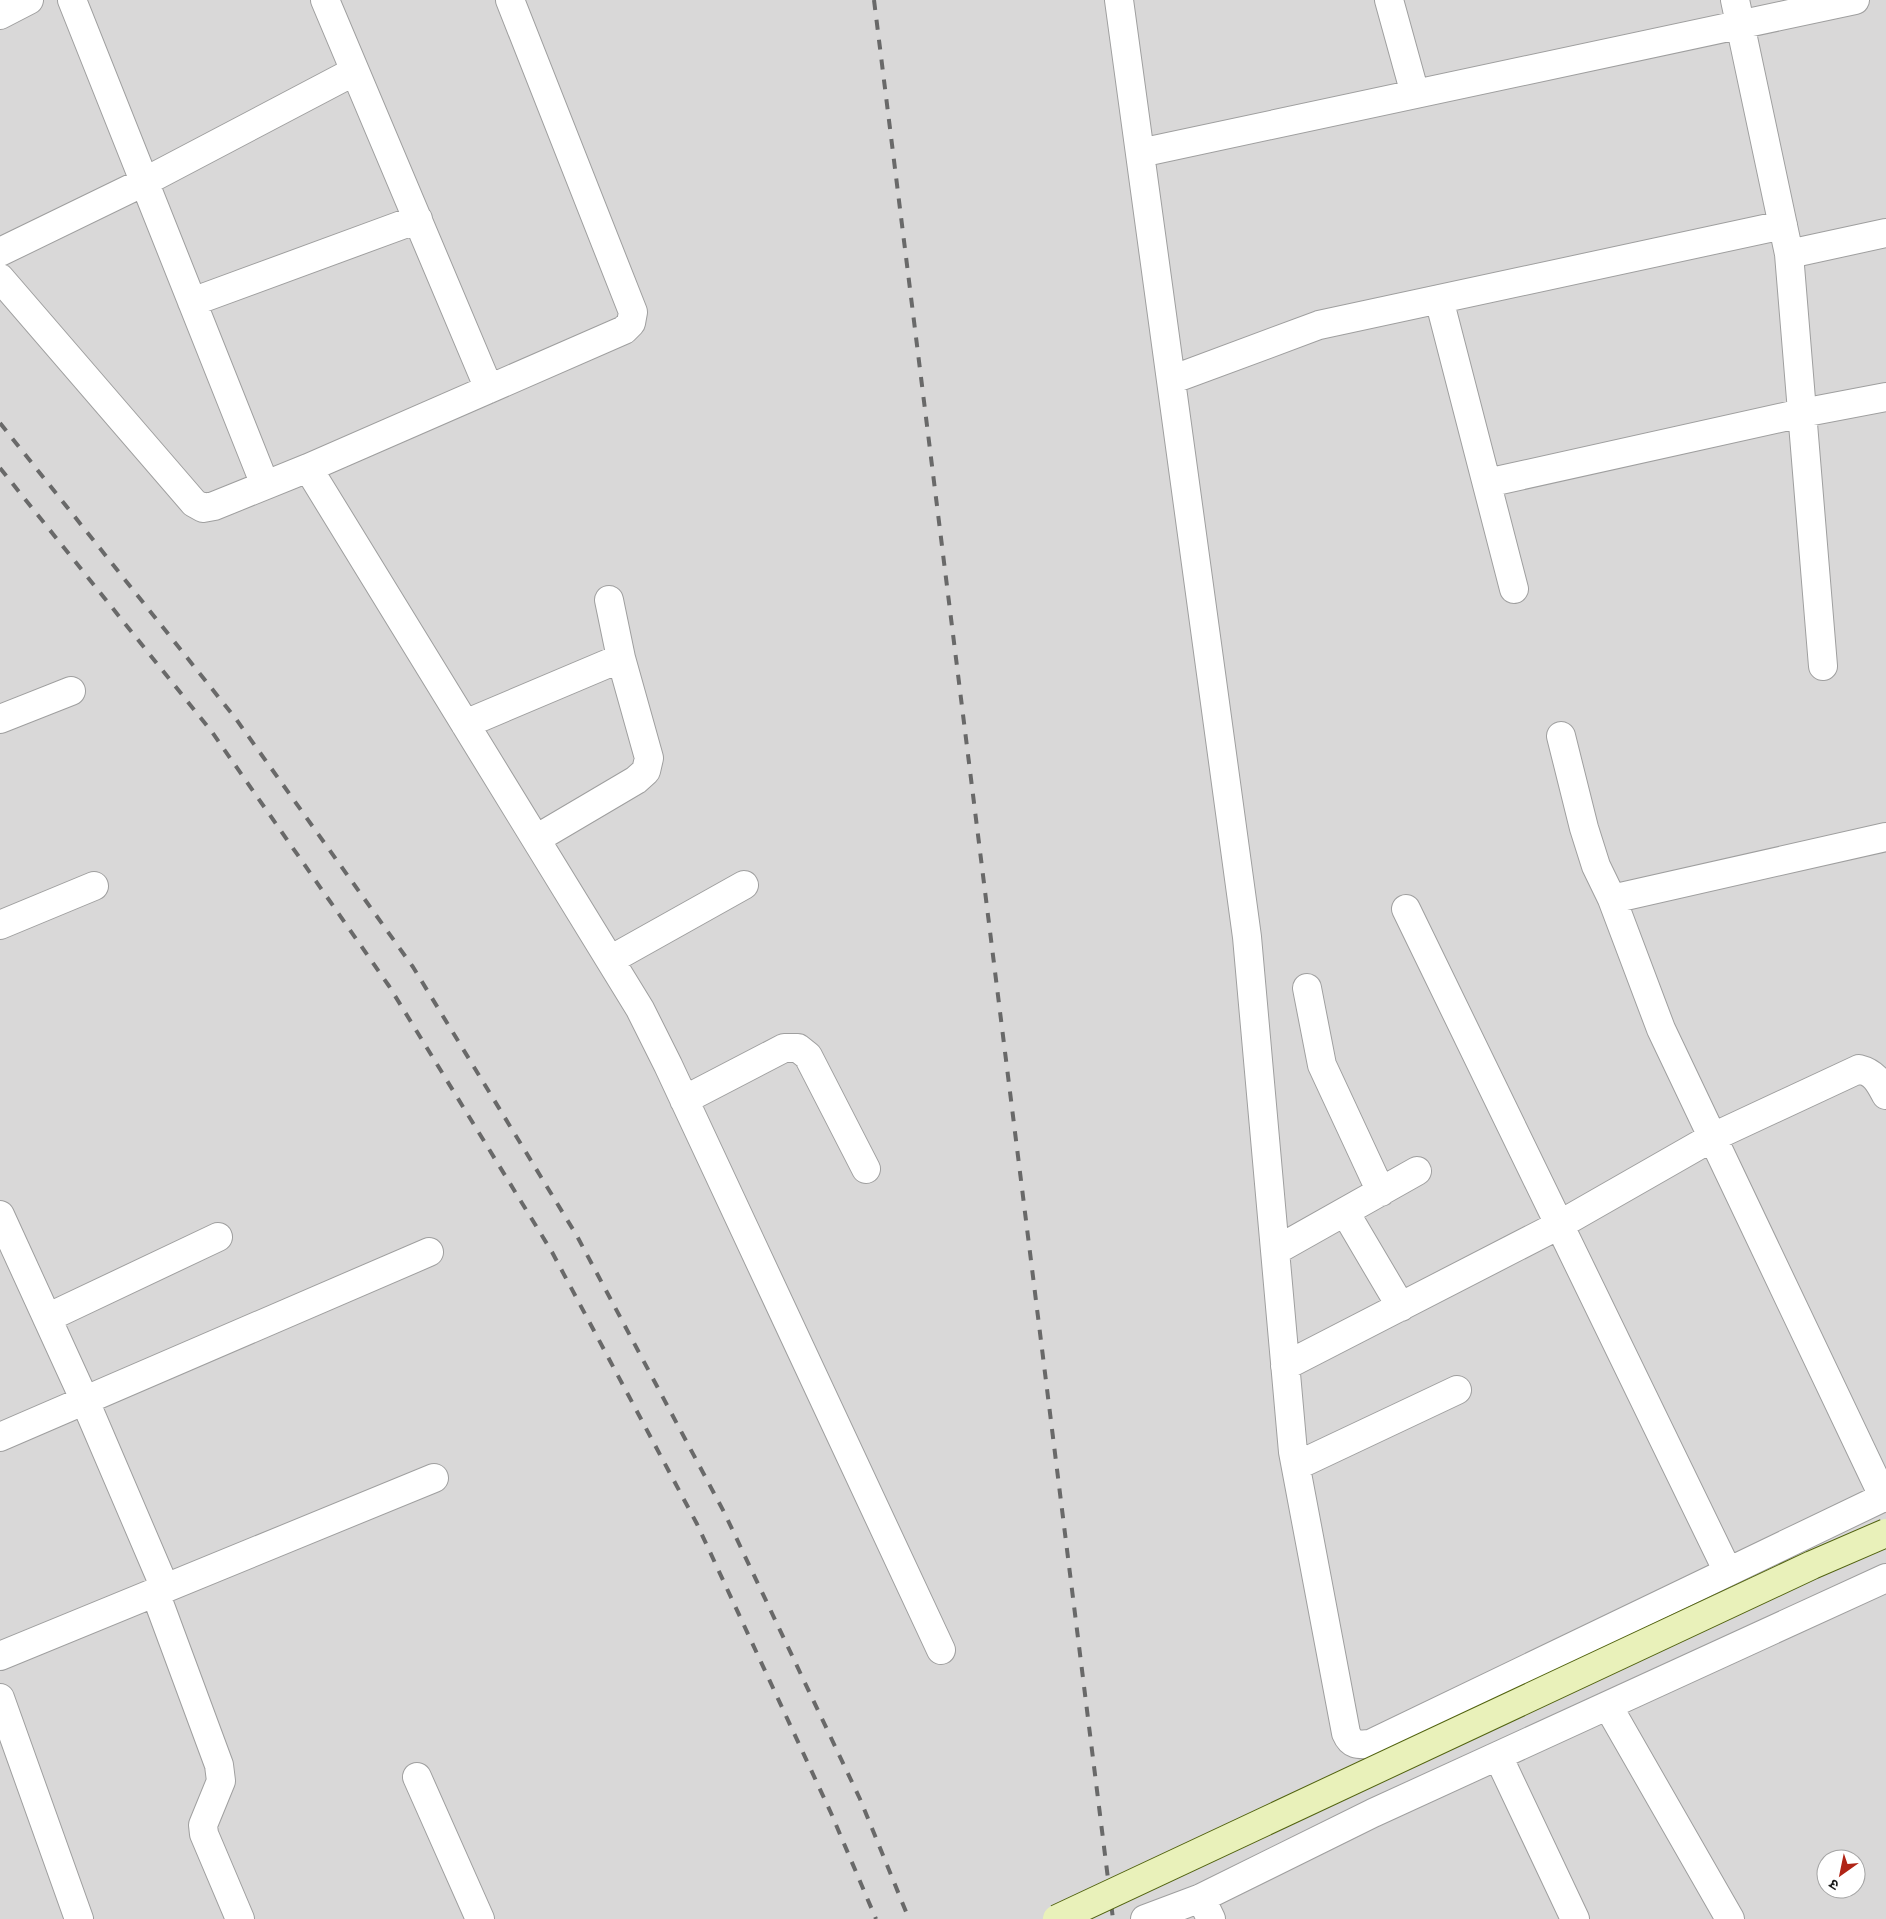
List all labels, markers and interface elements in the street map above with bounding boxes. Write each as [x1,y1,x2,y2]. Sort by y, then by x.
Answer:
north arrow [1816,1849,1866,1899]
text: उ [1825,1873,1843,1895]

